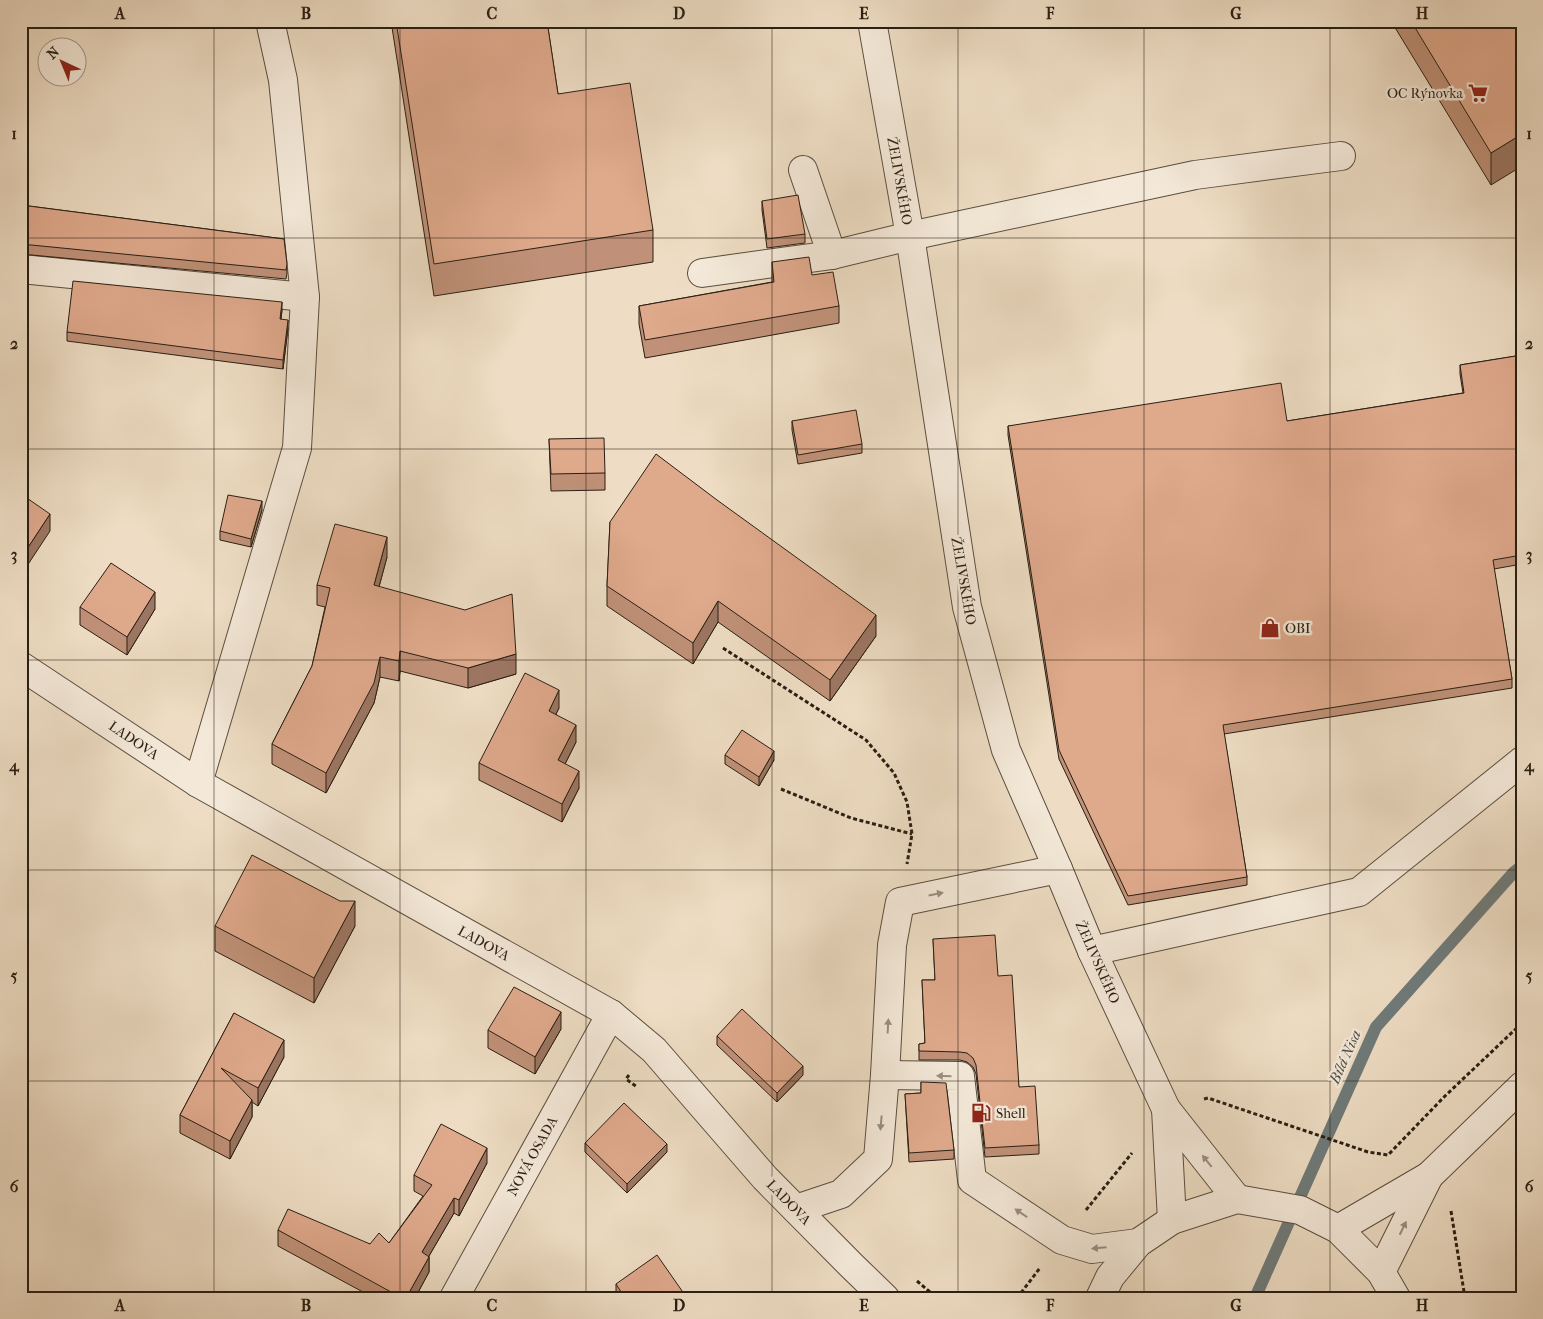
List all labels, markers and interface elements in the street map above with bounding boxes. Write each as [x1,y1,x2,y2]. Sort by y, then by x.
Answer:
text: A [114,4,126,23]
text: B [301,4,311,23]
text: C [487,4,498,23]
text: D [673,4,685,23]
text: E [859,4,869,23]
text: F [1045,4,1055,23]
text: G [1230,4,1242,23]
text: H [1416,4,1429,23]
north arrow [38,38,88,88]
text: N [44,43,63,63]
supermarket icon: OC Rýnovka [1467,82,1489,104]
place label: OC Rýnovka [1387,85,1464,102]
text: 1 [11,124,17,143]
text: 1 [1526,124,1532,143]
street label: ŽELIVSKÉHO [883,136,917,226]
text: 2 [10,334,18,353]
text: 2 [1525,334,1533,353]
street label: ŽELIVSKÉHO [947,536,981,626]
text: 3 [11,545,17,565]
text: 3 [1526,545,1532,565]
shop icon: OBI [1259,617,1281,639]
place label: OBI [1285,620,1311,637]
street label: LADOVA [106,718,163,764]
text: 4 [8,756,20,776]
text: 4 [1523,756,1535,776]
one-way arrow [929,890,945,898]
street label: ŽELIVSKÉHO [1072,918,1124,1006]
street label: LADOVA [455,922,513,965]
text: 5 [11,966,18,985]
text: 5 [1526,966,1533,985]
one-way arrow [884,1018,892,1034]
water label: Bílá Nisa [1325,1027,1365,1087]
one-way arrow [936,1072,952,1080]
fuel station icon: Shell [970,1102,992,1124]
place label: Shell [996,1105,1026,1122]
street label: NOVÁ OSADA [503,1112,562,1199]
one-way arrow [877,1116,885,1132]
one-way arrow [1201,1154,1212,1167]
street label: LADOVA [763,1176,815,1229]
text: 6 [10,1177,19,1196]
text: 6 [1525,1177,1534,1196]
one-way arrow [1014,1208,1028,1218]
one-way arrow [1399,1221,1407,1235]
one-way arrow [1091,1244,1107,1252]
text: A [114,1296,126,1315]
text: B [301,1296,311,1315]
text: C [487,1296,498,1315]
text: D [673,1296,685,1315]
text: E [859,1296,869,1315]
text: F [1045,1296,1055,1315]
text: G [1230,1296,1242,1315]
text: H [1416,1296,1429,1315]

